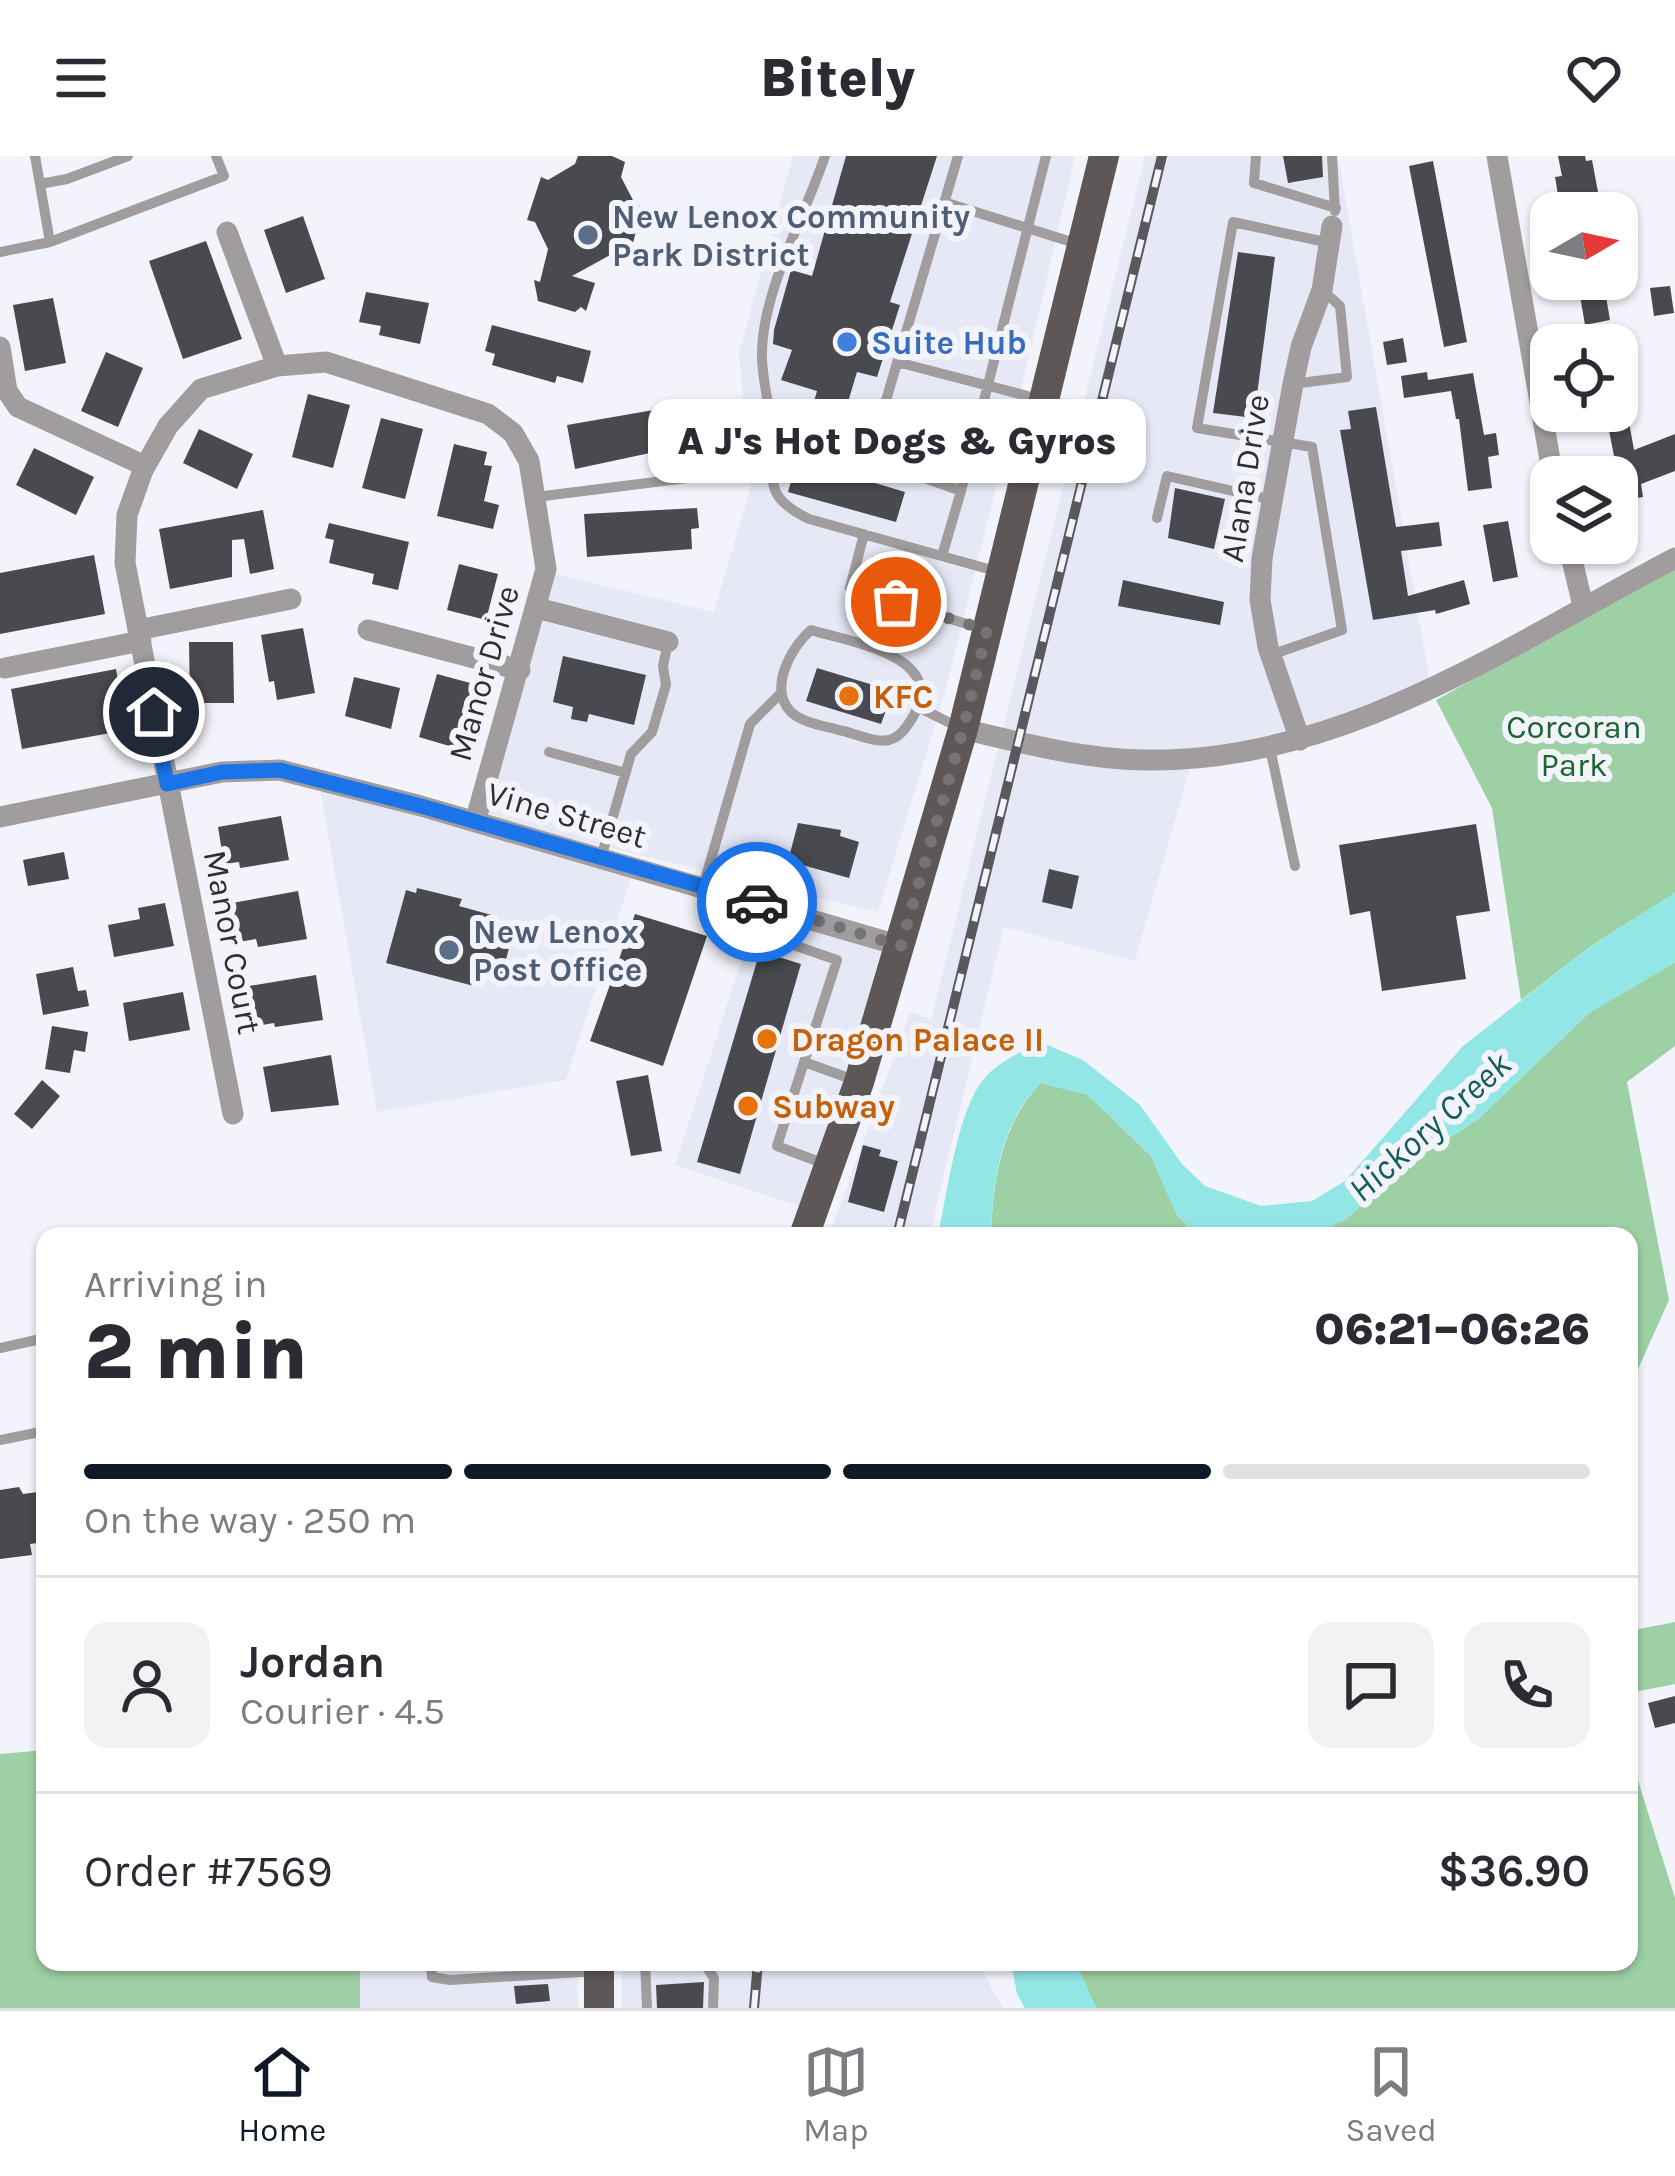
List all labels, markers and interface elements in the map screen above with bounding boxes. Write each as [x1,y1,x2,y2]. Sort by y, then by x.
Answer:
icon: menu [48,45,114,111]
icon: heart [1561,45,1627,111]
text: Bitely [760,46,915,110]
north arrow [1530,192,1638,300]
map controls [1530,192,1638,564]
place label: New Lenox Community Park District [612,198,970,274]
marker: New Lenox Community Park District [575,222,601,248]
place label: Suite Hub [871,324,1027,362]
button: locate [1530,324,1638,432]
marker: Suite Hub [834,329,860,355]
street label: Alana Drive [1213,392,1277,565]
callout: A J's Hot Dogs & Gyros [647,398,1145,482]
text: A J's Hot Dogs & Gyros [677,418,1117,464]
button: layers [1530,456,1638,564]
pin [845,551,947,653]
icon: bag [863,569,929,635]
street label: Manor Drive [441,581,527,765]
pin [103,661,205,763]
place label: KFC [873,678,934,716]
icon: home [121,679,187,745]
marker: KFC [836,683,862,709]
park label: Corcoran Park [1506,708,1642,784]
street label: Vine Street [483,774,651,856]
courier [697,842,817,962]
street label: Manor Court [196,847,268,1037]
icon: car [724,869,790,935]
place label: New Lenox Post Office [473,913,642,989]
marker: New Lenox Post Office [436,937,462,963]
place label: Dragon Palace II [791,1021,1044,1059]
marker: Dragon Palace II [754,1026,780,1052]
water label: Hickory Creek [1340,1043,1520,1210]
place label: Subway [772,1088,895,1126]
marker: Subway [735,1093,761,1119]
text: Arriving in [84,1261,267,1307]
text: 06:21–06:26 [1314,1303,1590,1355]
text: 2 min [84,1306,308,1398]
text: On the way · 250 m [84,1497,416,1543]
button: person [84,1622,210,1748]
button: chat [1308,1622,1434,1748]
button: phone [1464,1622,1590,1748]
text: Jordan [240,1636,385,1688]
text: Courier · 4.5 [240,1688,445,1734]
text: Order #7569 [84,1845,333,1897]
text: $36.90 [1438,1845,1590,1897]
tab: Home [238,2039,326,2149]
tab: Map [803,2039,869,2149]
tab: Saved [1345,2039,1437,2149]

